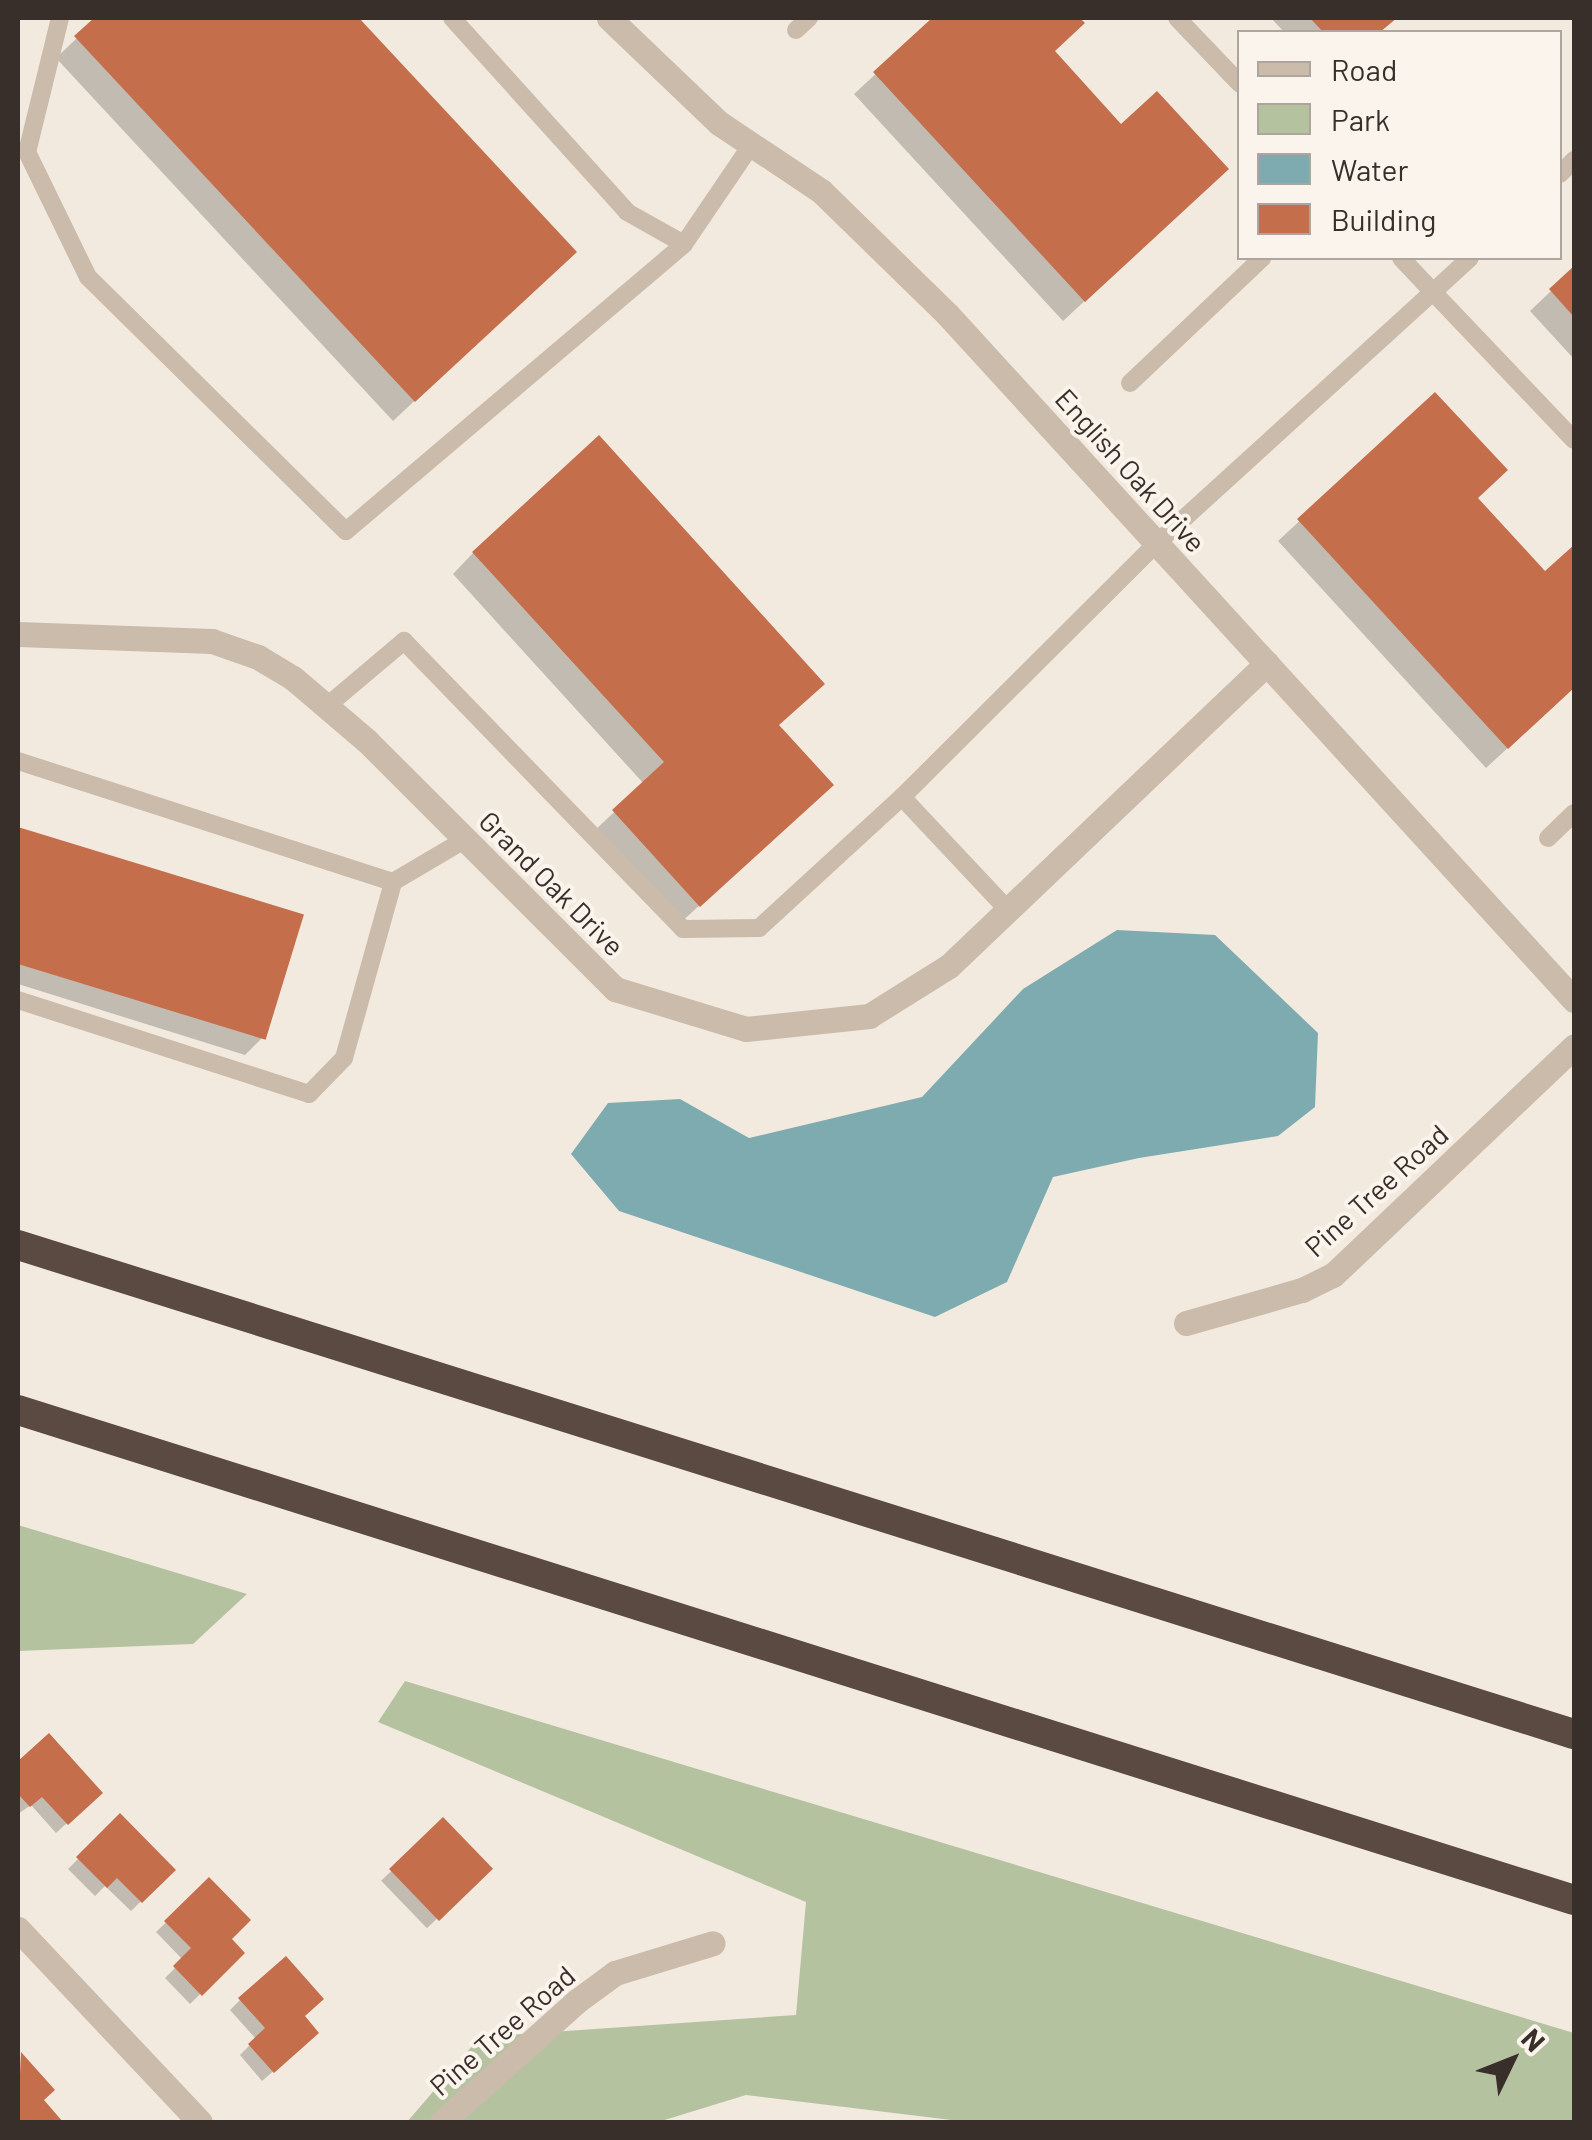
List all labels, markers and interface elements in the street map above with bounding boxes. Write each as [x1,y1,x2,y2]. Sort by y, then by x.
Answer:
legend [1237,30,1562,260]
text: Road [1331,51,1397,87]
text: Park [1331,101,1390,137]
text: Water [1331,151,1409,187]
text: Building [1331,201,1436,237]
street label: English Oak Drive [1049,381,1213,559]
street label: Grand Oak Drive [473,804,631,962]
street label: Pine Tree Road [1298,1117,1454,1263]
street label: Pine Tree Road [423,1958,581,2102]
north arrow [1462,2010,1562,2110]
text: N [1515,2021,1553,2058]

